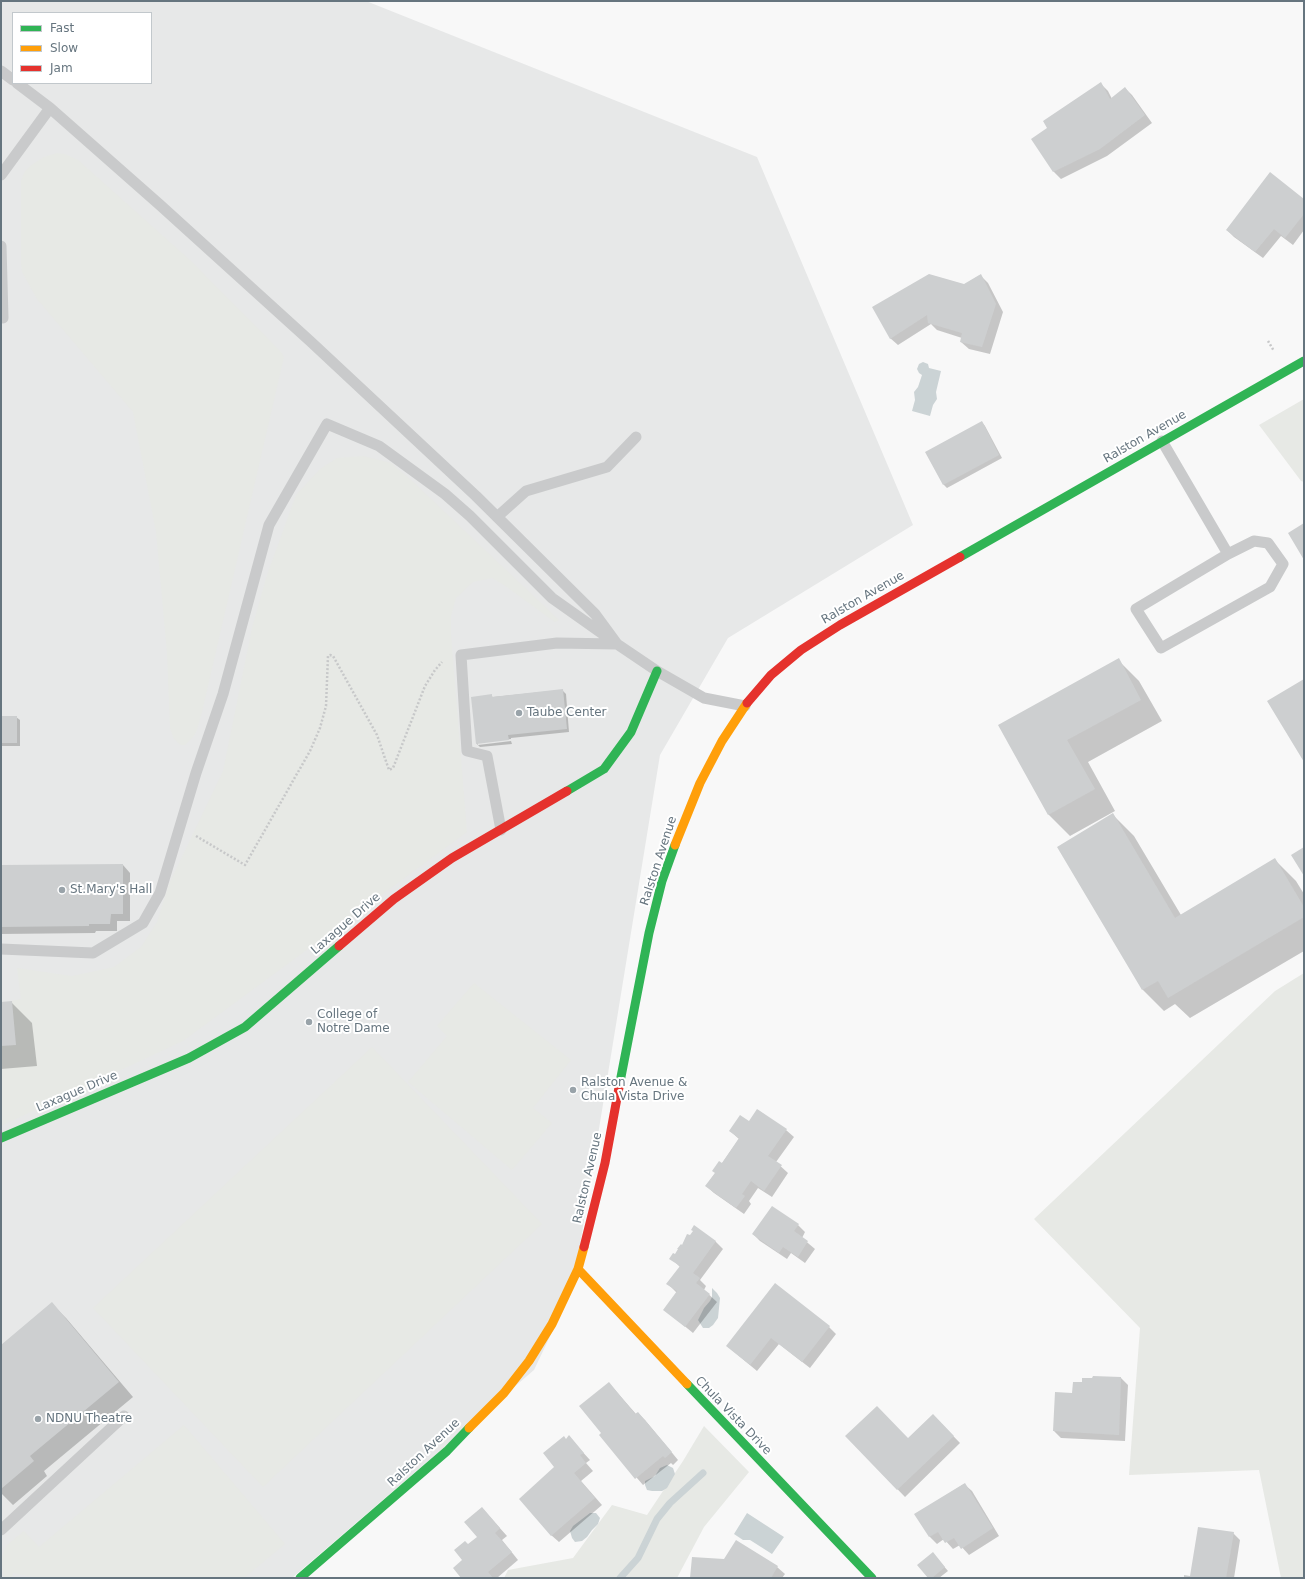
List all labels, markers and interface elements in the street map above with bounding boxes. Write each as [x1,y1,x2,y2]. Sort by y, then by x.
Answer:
legend [12,12,152,84]
text: Fast [50,21,74,35]
text: Slow [50,41,78,55]
text: Jam [50,61,73,75]
street label: Ralston Avenue [1101,407,1189,467]
street label: Ralston Avenue [819,568,907,628]
place label: Taube Center [527,706,607,720]
marker: Taube Center [514,708,524,718]
street label: Ralston Avenue [638,815,680,907]
place label: St.Mary's Hall [70,883,152,897]
marker: St.Mary's Hall [57,885,67,895]
street label: Laxague Drive [308,890,384,958]
place label: College of Notre Dame [317,1008,390,1036]
marker: College of Notre Dame [304,1017,314,1027]
street label: Laxague Drive [34,1068,120,1116]
place label: Ralston Avenue & Chula Vista Drive [581,1076,687,1104]
marker: Ralston Avenue & Chula Vista Drive [568,1085,578,1095]
street label: Ralston Avenue [571,1131,605,1225]
street label: Chula Vista Drive [692,1374,774,1458]
place label: NDNU Theatre [46,1412,132,1426]
marker: NDNU Theatre [33,1414,43,1424]
street label: Ralston Avenue [385,1416,463,1490]

